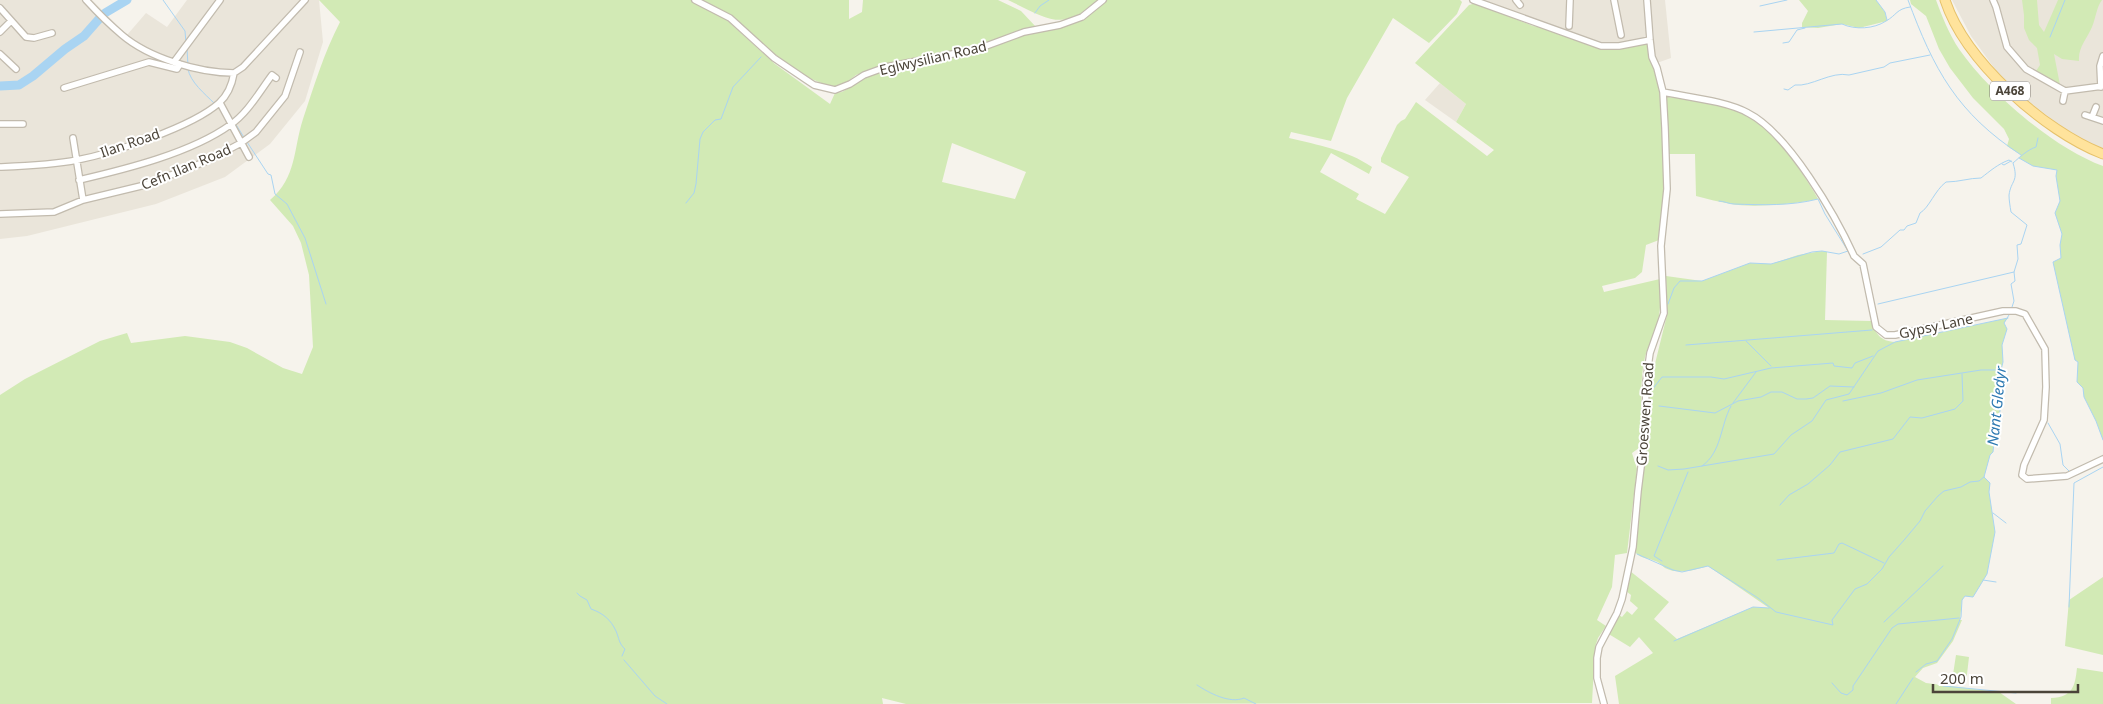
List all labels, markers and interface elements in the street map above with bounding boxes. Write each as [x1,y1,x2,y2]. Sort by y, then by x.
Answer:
street label: Eglwysilian Road [877,36,988,79]
road number: A468 [1990,82,2030,100]
street label: Ilan Road [97,123,162,162]
street label: Cefn Ilan Road [138,139,234,194]
street label: Gypsy Lane [1897,308,1975,343]
street label: Groeswen Road [1631,362,1658,466]
water label: Nant Gledyr [1982,364,2010,447]
scale bar [1933,662,2078,694]
text: 200 m [1940,668,1984,688]

